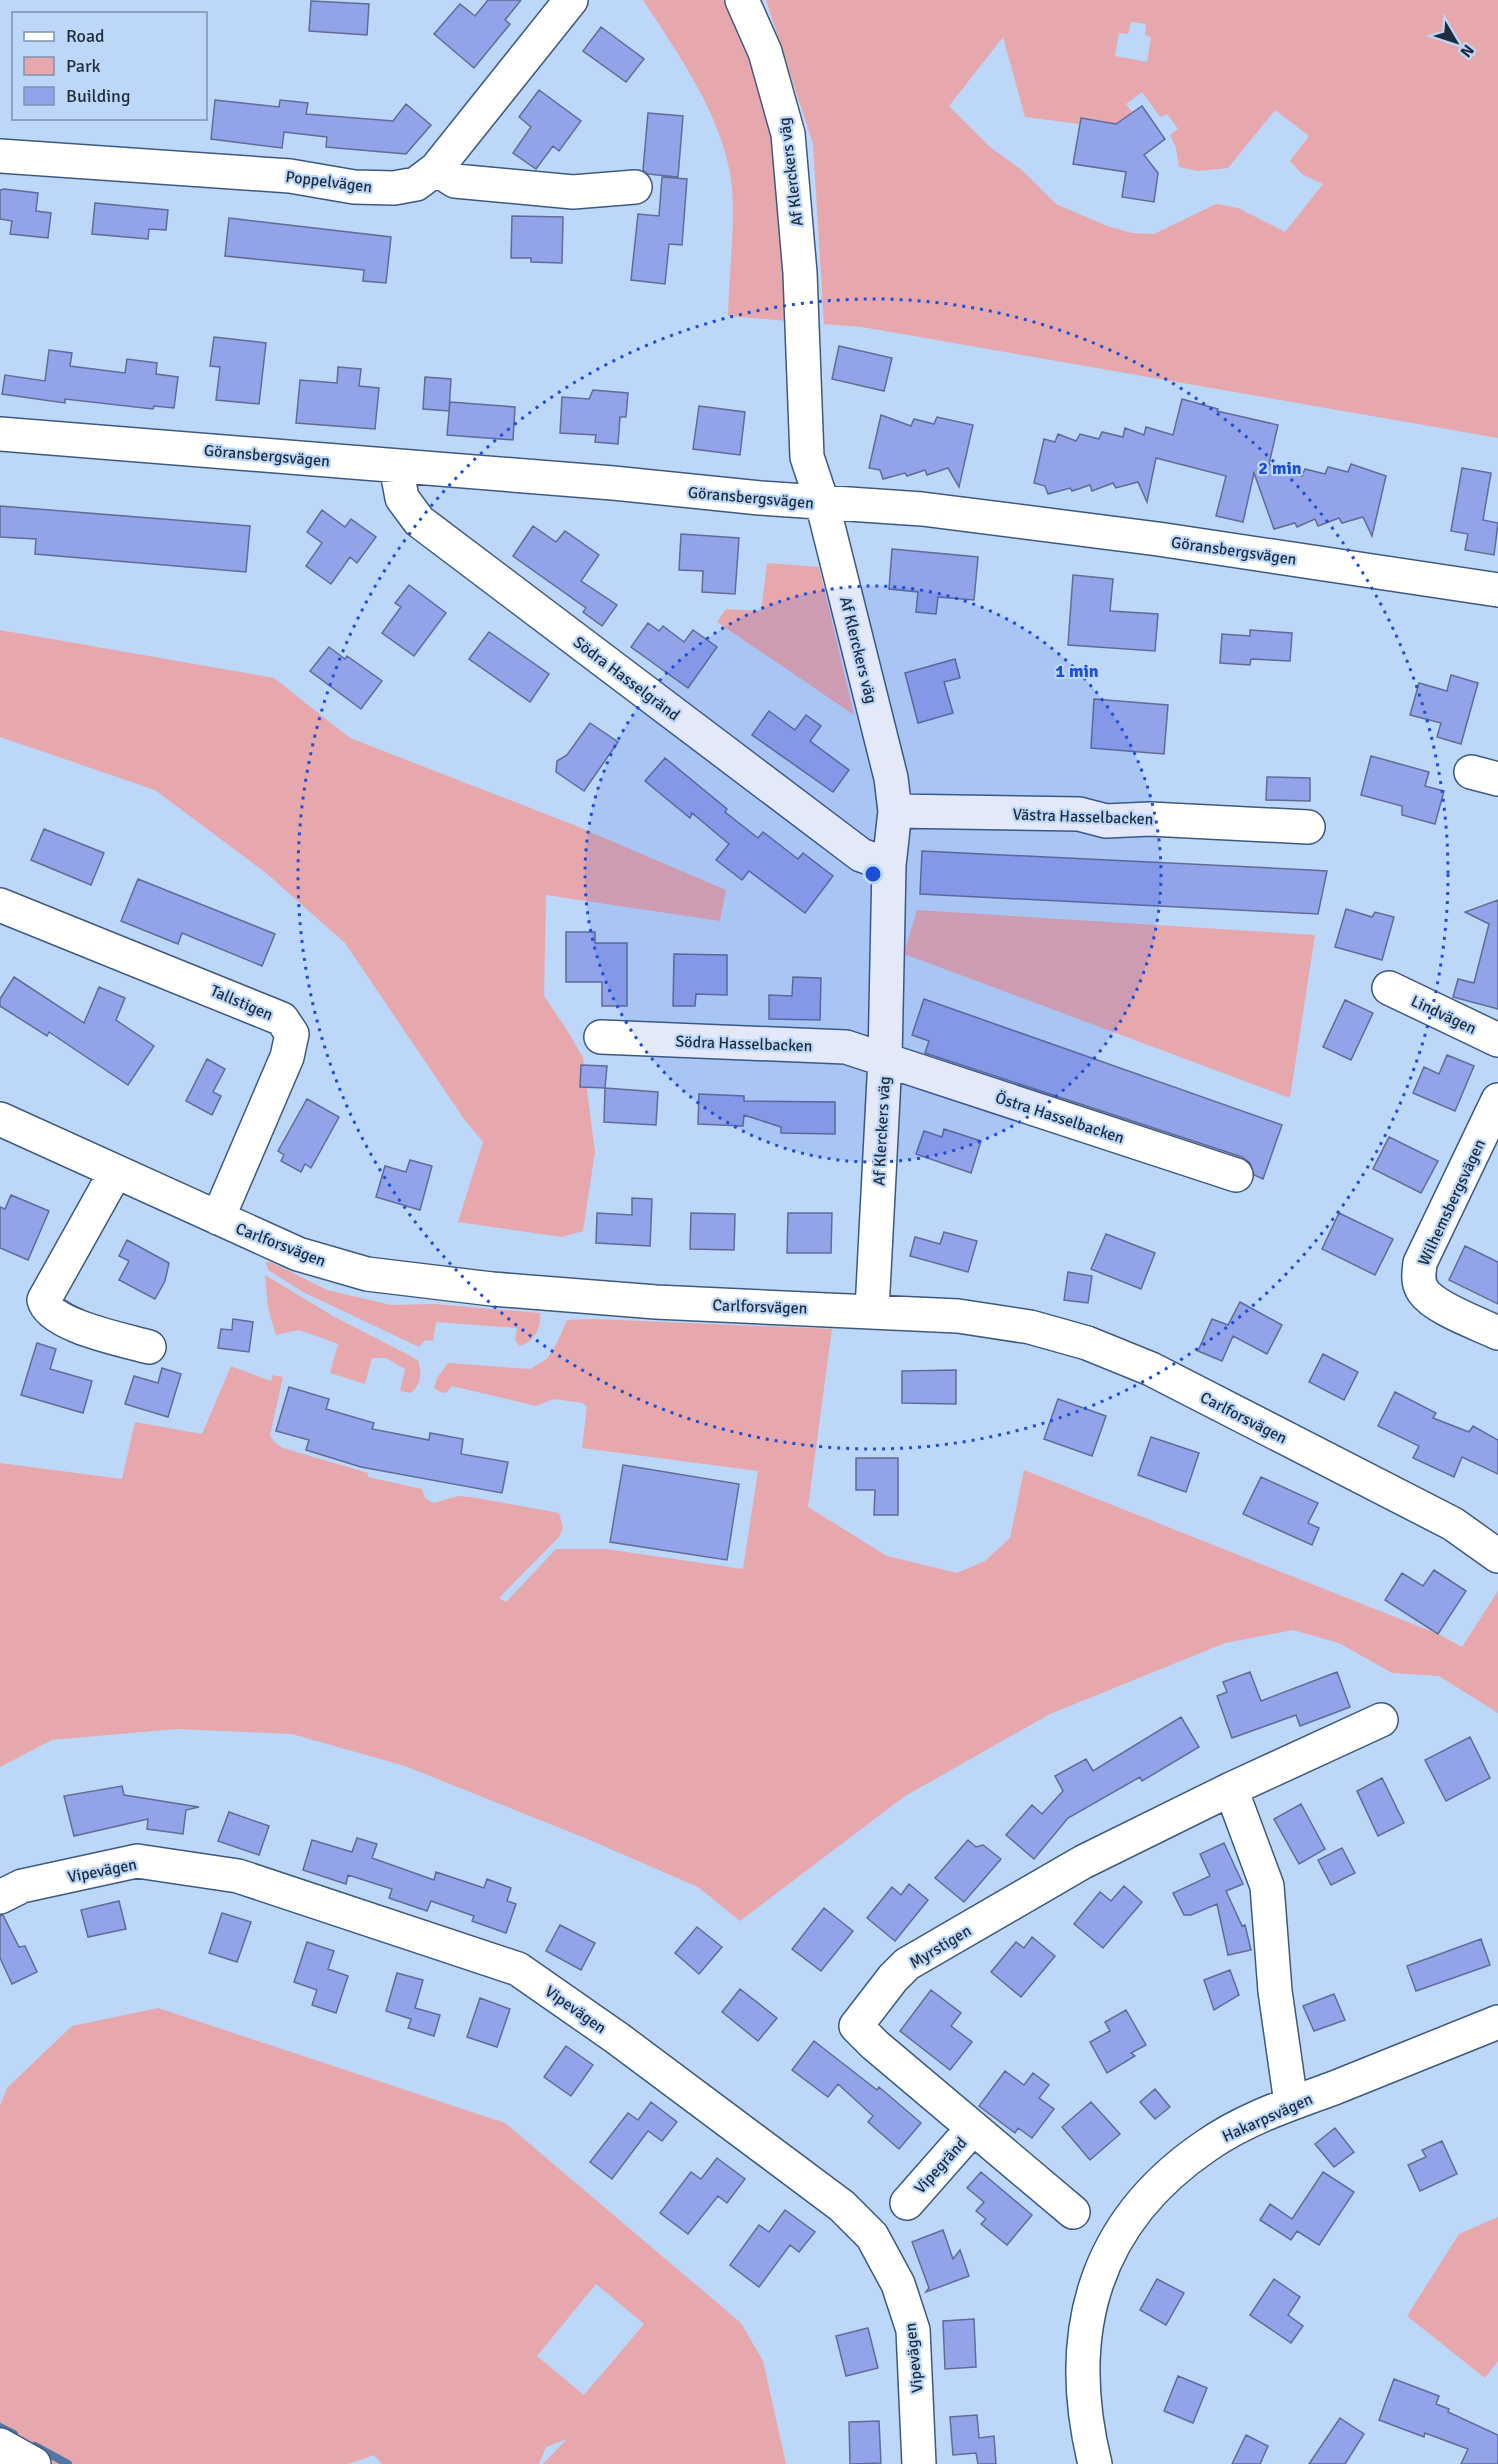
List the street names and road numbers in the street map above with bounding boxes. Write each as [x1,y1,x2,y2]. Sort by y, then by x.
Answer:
street label: Af Klerckers väg [774,116,808,227]
street label: Poppelvägen [285,167,373,197]
street label: Göransbergsvägen [203,441,331,471]
street label: Göransbergsvägen [687,483,815,513]
street label: Göransbergsvägen [1170,532,1298,570]
street label: Af Klerckers väg [835,595,881,706]
street label: Södra Hasselgränd [569,632,684,725]
street label: Västra Hasselbacken [1012,805,1154,829]
street label: Tallstigen [207,981,276,1025]
street label: Lindvägen [1408,991,1480,1039]
street label: Södra Hasselbacken [675,1032,813,1056]
street label: Af Klerckers väg [869,1076,895,1186]
street label: Östra Hasselbacken [993,1088,1127,1148]
street label: Wilhemsbergsvägen [1414,1136,1490,1269]
street label: Carlforsvägen [233,1219,329,1271]
street label: Carlforsvägen [712,1295,808,1319]
street label: Carlforsvägen [1197,1387,1290,1448]
street label: Vipevägen [66,1854,139,1888]
street label: Myrstigen [906,1921,975,1973]
street label: Vipevägen [541,1981,610,2038]
street label: Hakarpsvägen [1219,2089,1316,2147]
street label: Vipegränd [910,2133,971,2198]
street label: Vipevägen [900,2322,928,2394]

